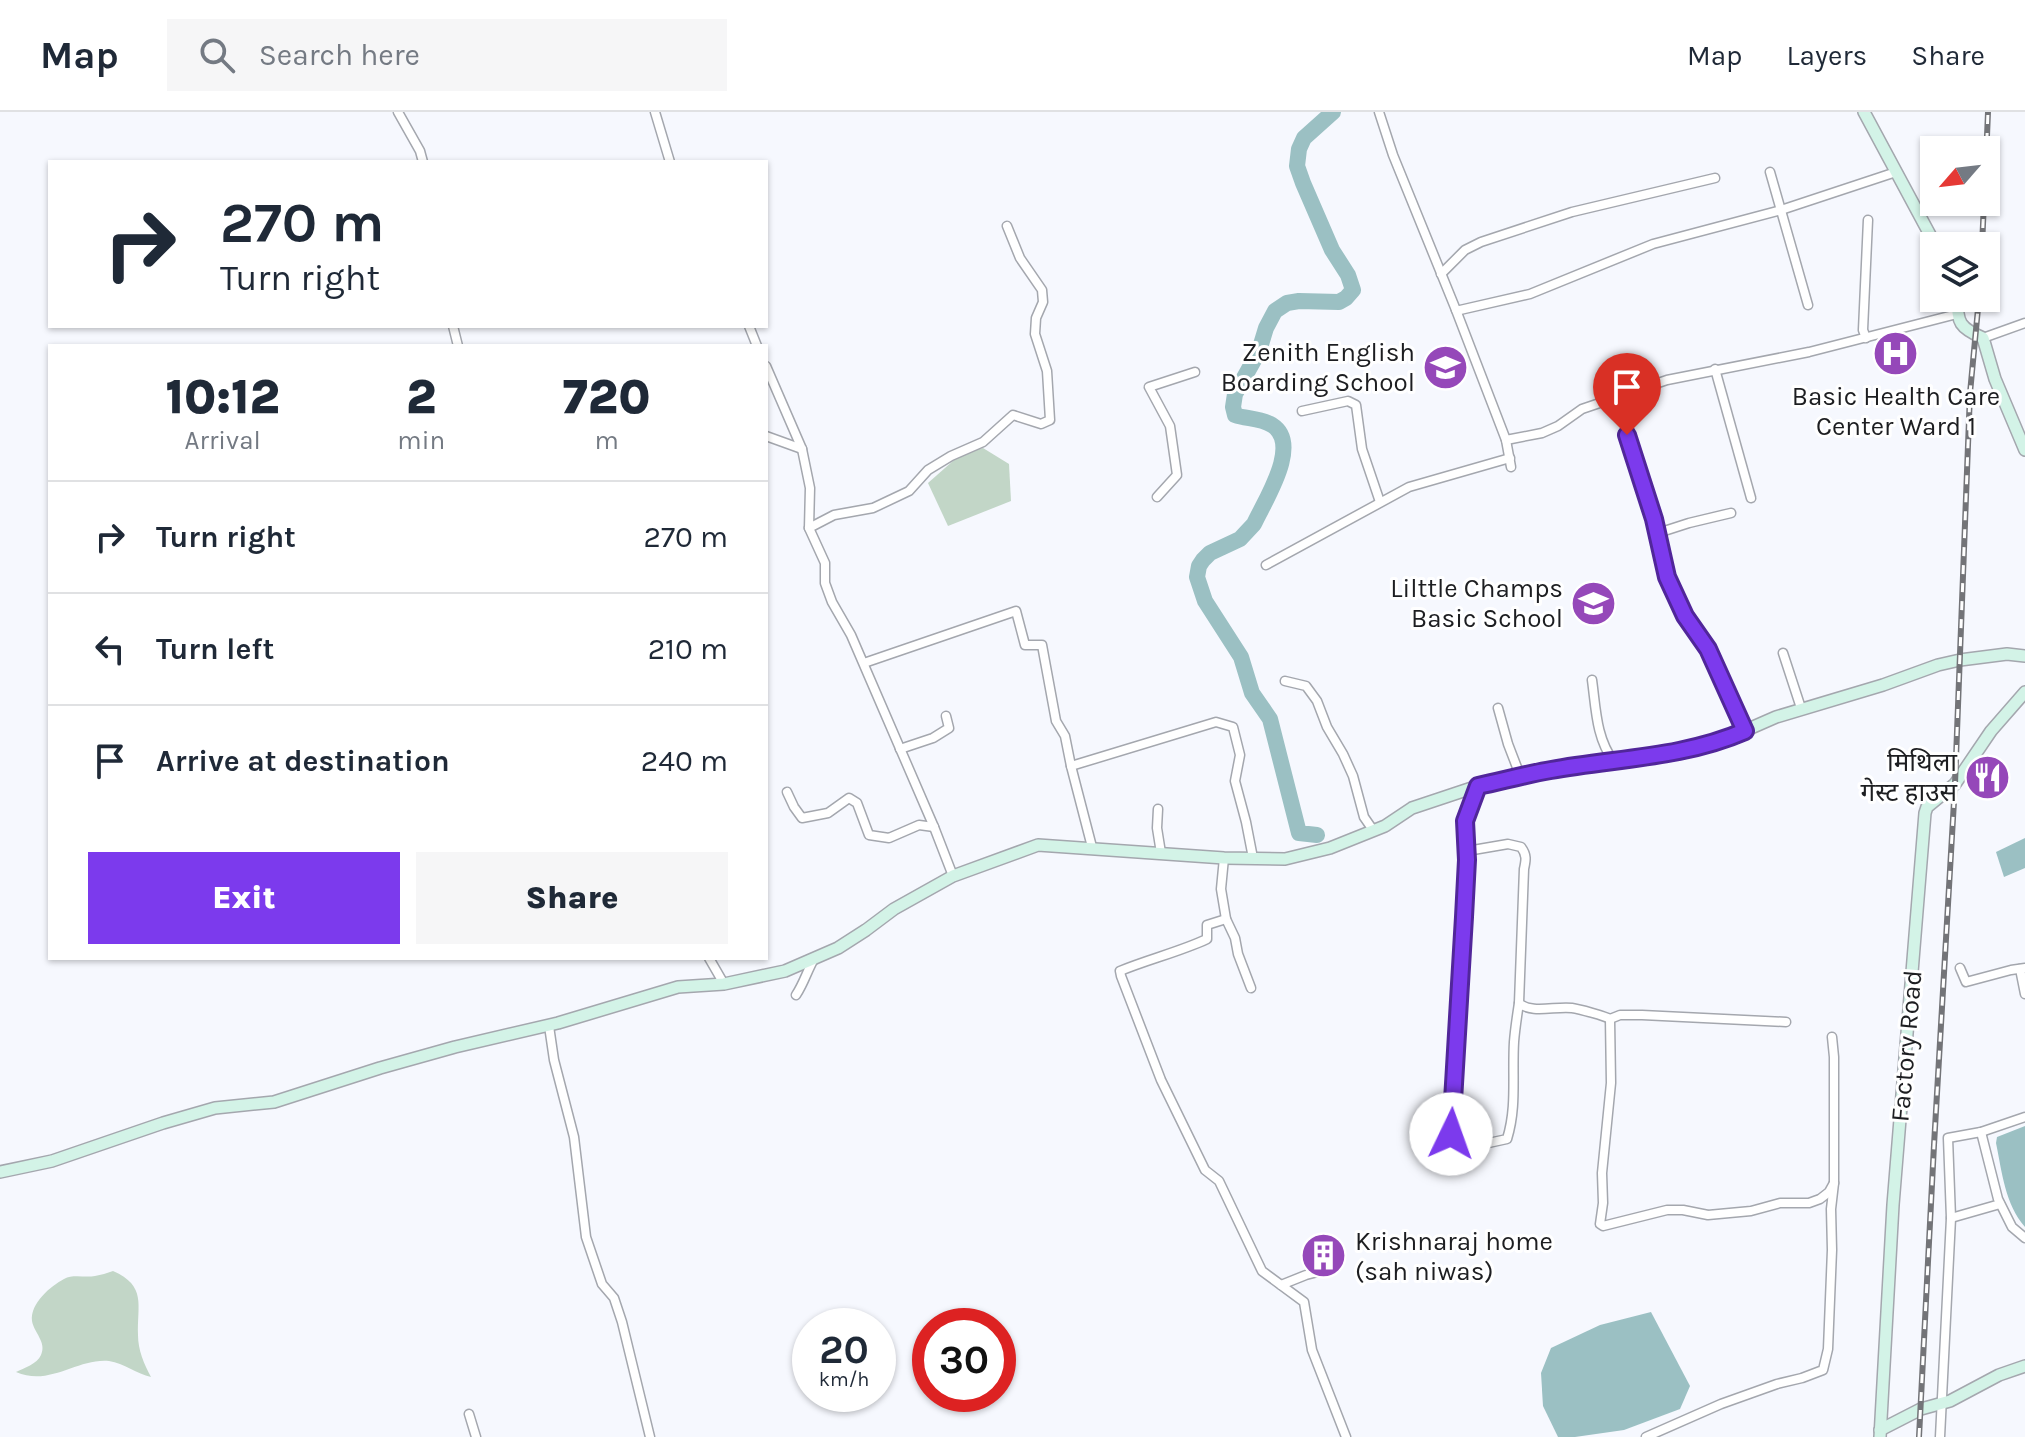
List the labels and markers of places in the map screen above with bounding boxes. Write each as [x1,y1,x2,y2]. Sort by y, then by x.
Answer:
hospital icon: Basic Health Care Center Ward 1 [1872,329,1920,377]
place label: Zenith English Boarding School [1221,337,1415,398]
school or university icon: Zenith English Boarding School [1422,343,1470,391]
pin [1593,353,1661,435]
place label: Basic Health Care Center Ward 1 [1792,381,2000,442]
place label: Lilttle Champs Basic School [1390,573,1563,634]
school or university icon: Lilttle Champs Basic School [1570,579,1618,627]
place label: मिथिला गेस्ट हाउस [1861,747,1958,808]
restaurant icon: मिथिला गेस्ट हाउस [1964,753,2012,801]
place label: Krishnaraj home (sah niwas) [1355,1226,1553,1287]
building icon: Krishnaraj home (sah niwas) [1300,1232,1348,1280]

